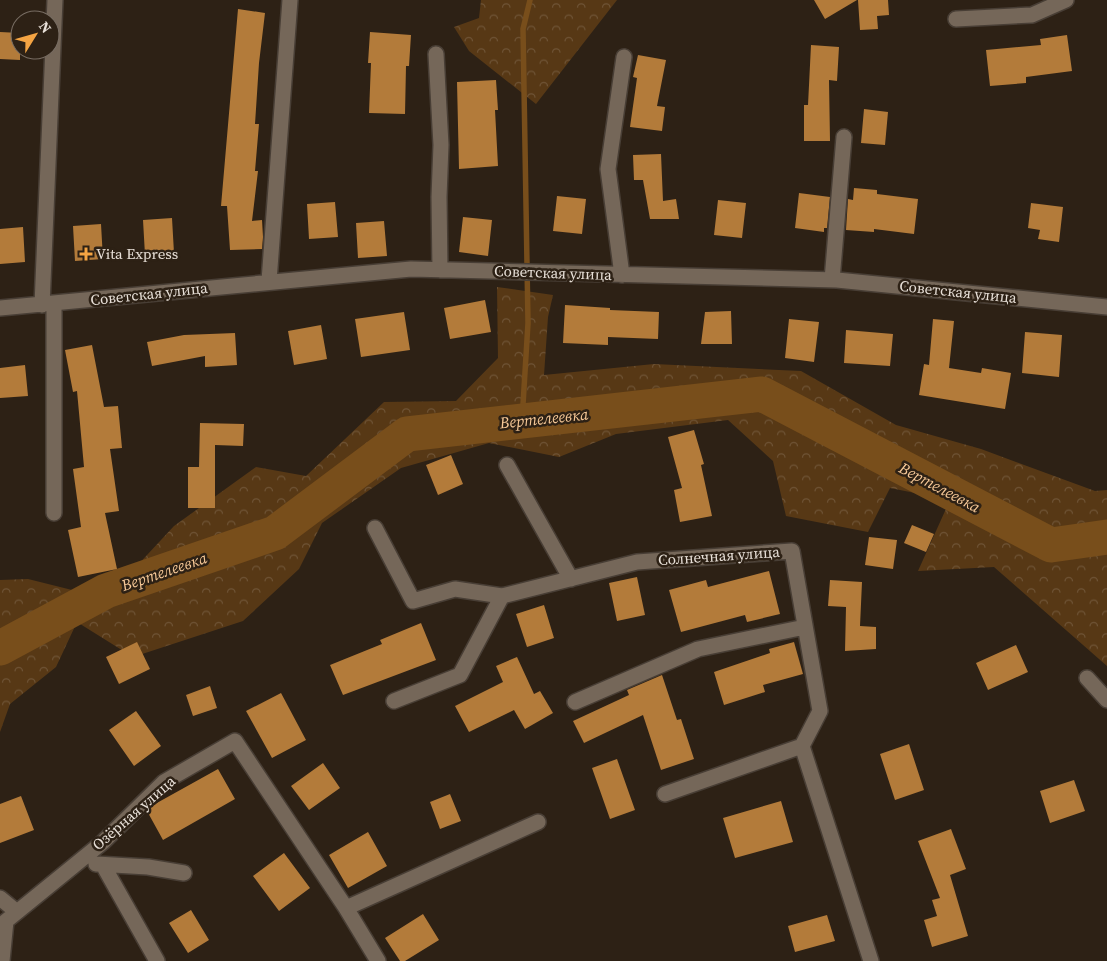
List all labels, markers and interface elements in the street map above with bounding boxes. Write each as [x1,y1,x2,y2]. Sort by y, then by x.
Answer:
north arrow [10,10,60,60]
text: N [34,17,56,37]
place label: Vita Express [96,243,178,264]
marker: Vita Express [80,248,92,260]
street label: Советская улица [494,260,613,285]
street label: Советская улица [898,275,1018,308]
street label: Советская улица [89,277,209,310]
water label: Вертелеевка [498,402,590,434]
water label: Вертелеевка [895,456,985,518]
street label: Солнечная улица [657,541,781,570]
water label: Вертелеевка [117,546,210,596]
street label: Озёрная улица [87,770,180,855]

